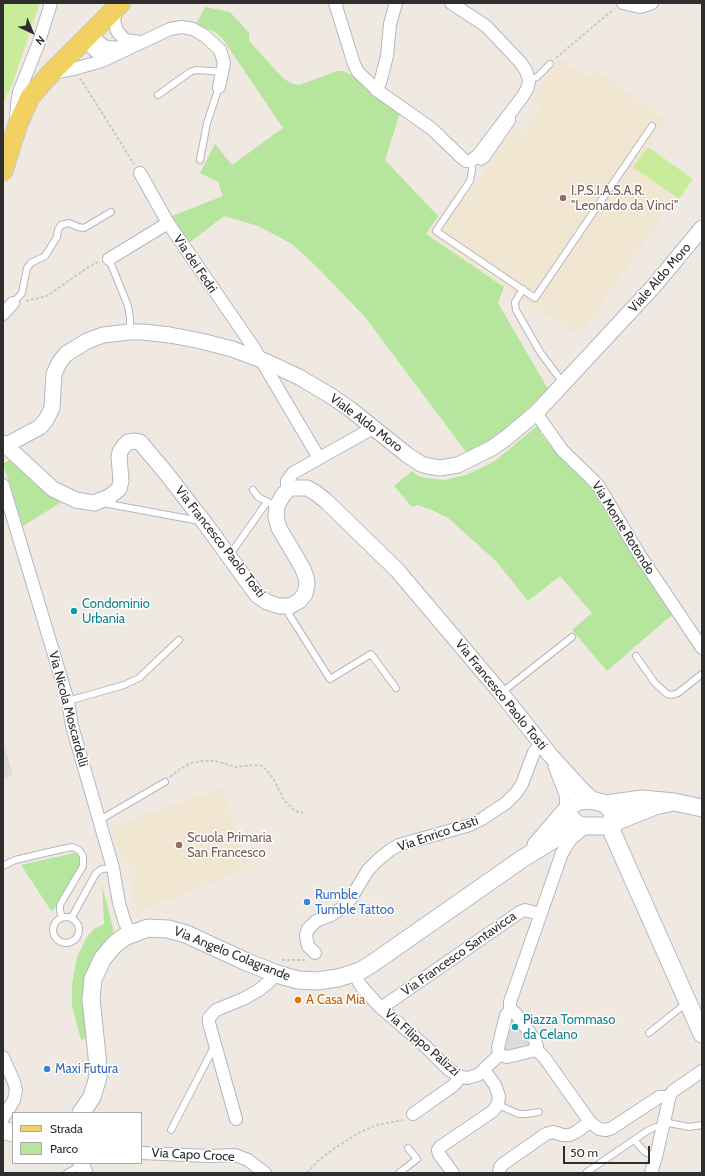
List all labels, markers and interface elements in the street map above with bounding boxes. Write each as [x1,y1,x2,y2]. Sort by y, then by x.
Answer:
north arrow [12,12,52,52]
text: N [33,33,48,48]
place label: I.P.S.I.A.S.A.R. "Leonardo da Vinci" [571,183,678,214]
marker: I.P.S.I.A.S.A.R. "Leonardo da Vinci" [558,193,568,203]
street label: Via dei Fedri [170,232,220,296]
street label: Viale Aldo Moro [626,240,694,316]
street label: Viale Aldo Moro [327,391,405,455]
street label: Via Monte Rotondo [588,479,658,577]
street label: Via Francesco Paolo Tosti [172,483,268,601]
place label: Condominio Urbania [82,596,150,627]
marker: Condominio Urbania [69,606,79,616]
street label: Via Francesco Paolo Tosti [452,637,550,753]
street label: Via Nicola Moscardelli [45,649,91,769]
street label: Via Enrico Casti [396,813,480,855]
place label: Scuola Primaria San Francesco [187,830,272,861]
marker: Scuola Primaria San Francesco [174,840,184,850]
place label: Rumble Tumble Tattoo [315,887,394,918]
marker: Rumble Tumble Tattoo [302,897,312,907]
street label: Via Francesco Santavicca [399,908,519,1000]
street label: Via Angelo Colagrande [172,924,292,984]
place label: A Casa Mia [306,992,365,1008]
marker: A Casa Mia [293,995,303,1005]
street label: Via Filippo Palizzi [381,1006,463,1080]
place label: Piazza Tommaso da Celano [523,1012,615,1043]
marker: Piazza Tommaso da Celano [510,1022,520,1032]
place label: Maxi Futura [55,1061,118,1077]
marker: Maxi Futura [42,1064,52,1074]
legend [12,1112,142,1164]
text: Strada [50,1121,83,1136]
scale bar [565,1138,652,1164]
text: Parco [50,1141,78,1156]
street label: Via Capo Croce [151,1145,235,1165]
text: 50 m [570,1145,598,1160]

